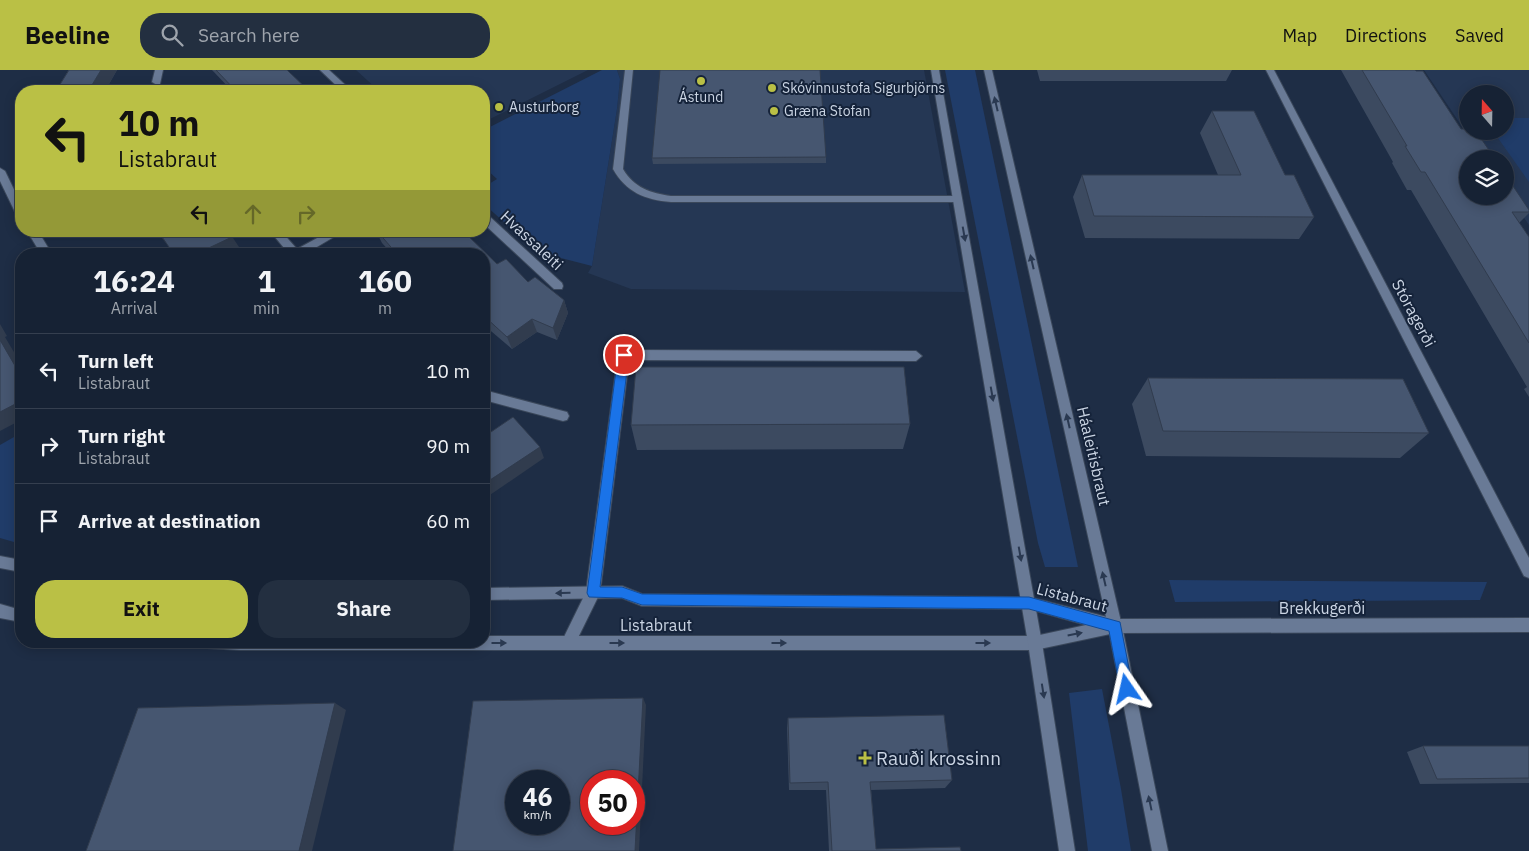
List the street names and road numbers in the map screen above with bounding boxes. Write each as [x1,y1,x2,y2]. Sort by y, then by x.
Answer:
street label: Hvassaleiti [497,206,567,274]
street label: Stóragerði [1388,276,1440,350]
street label: Háaleitisbraut [1073,404,1115,508]
street label: Listabraut [1035,578,1109,616]
street label: Brekkugerði [1279,598,1365,618]
street label: Listabraut [620,615,692,635]

